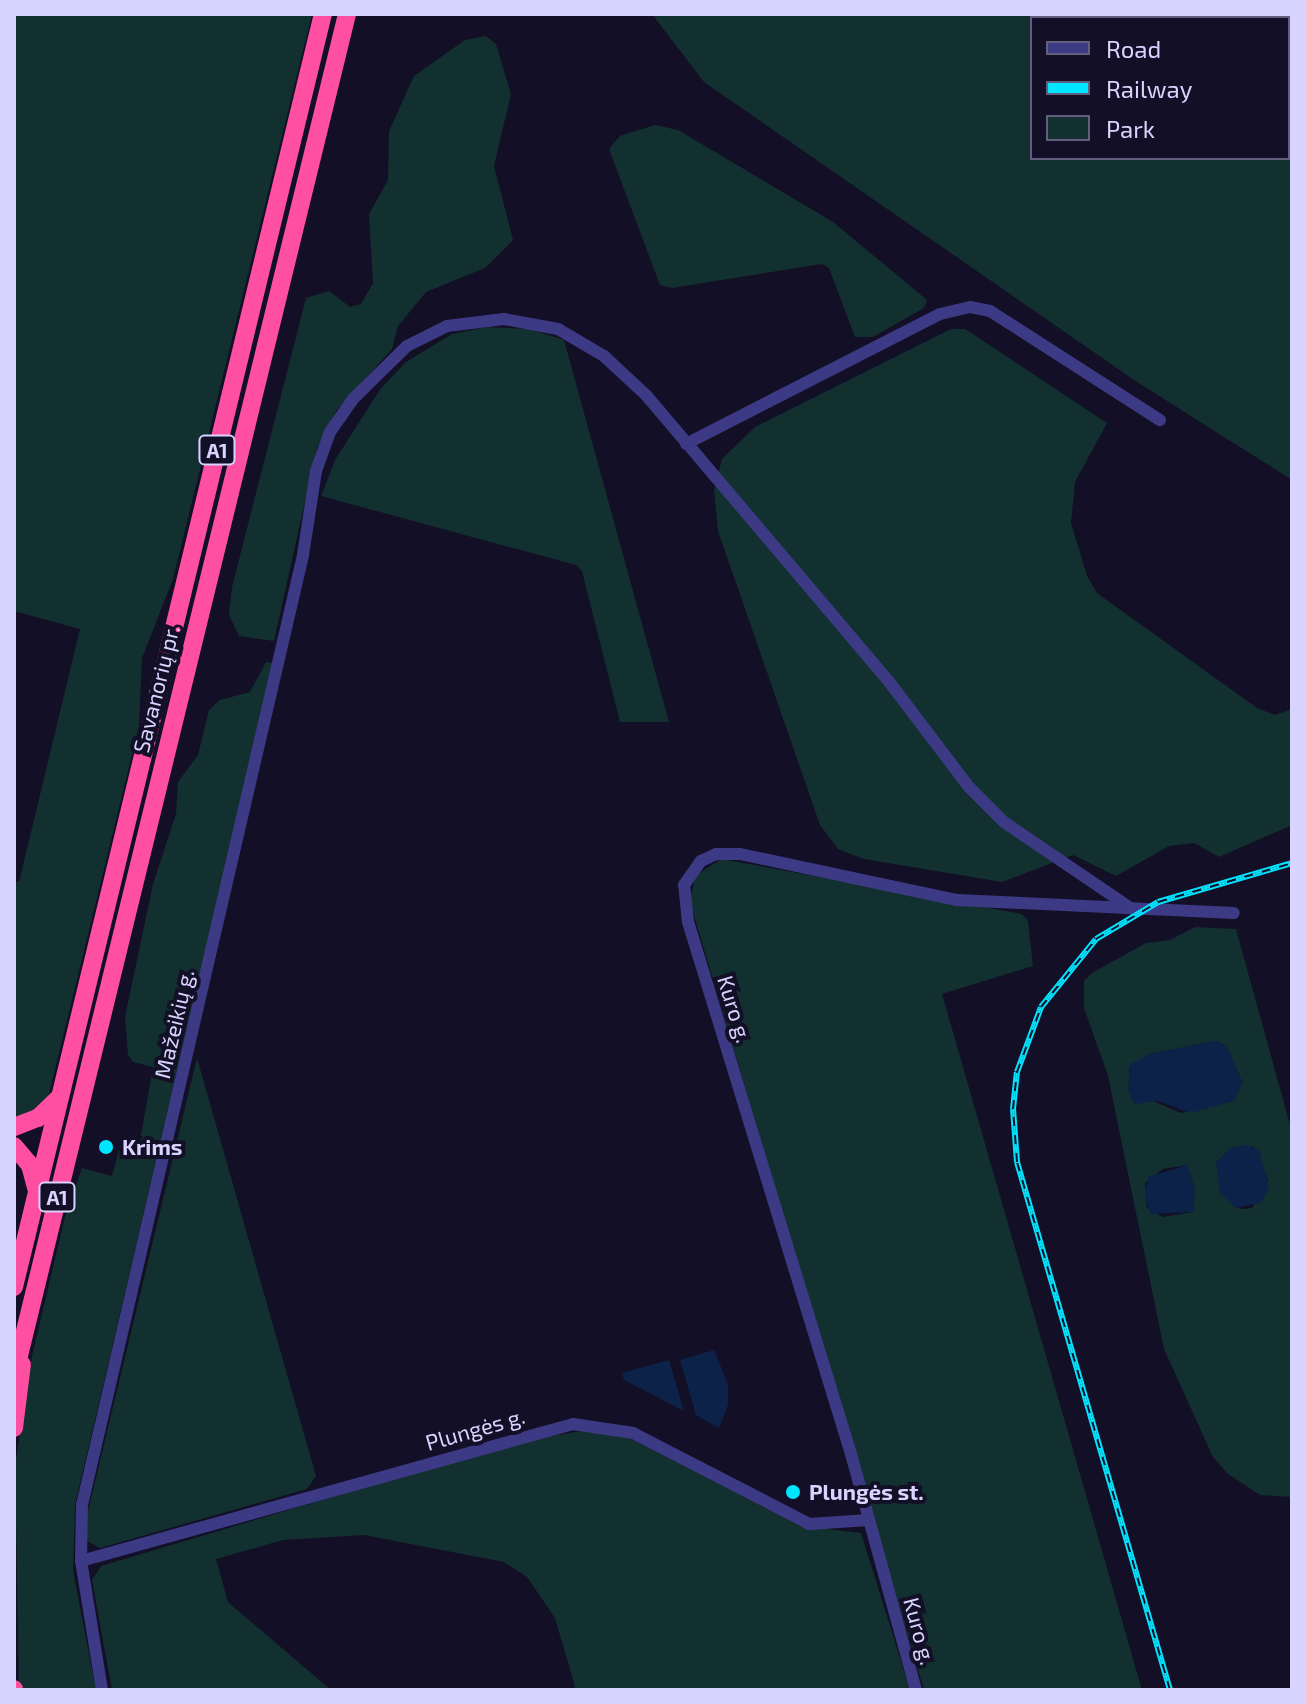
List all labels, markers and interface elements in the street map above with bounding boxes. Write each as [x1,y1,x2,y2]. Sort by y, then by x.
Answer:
legend [1030,16,1290,160]
text: Road [1106,34,1161,63]
text: Railway [1106,74,1192,103]
text: Park [1106,114,1155,143]
road number: A1 [197,434,237,466]
street label: Savanorių pr. [127,623,185,755]
street label: Mažeikių g. [149,967,199,1081]
street label: Kuro g. [712,972,758,1046]
place label: Krims [122,1134,182,1160]
marker: Krims [97,1138,115,1156]
road number: A1 [37,1181,77,1213]
street label: Plungės g. [422,1402,528,1456]
place label: Plungės st. [809,1479,924,1505]
marker: Plungės st. [784,1483,802,1501]
street label: Kuro g. [898,1594,942,1668]

